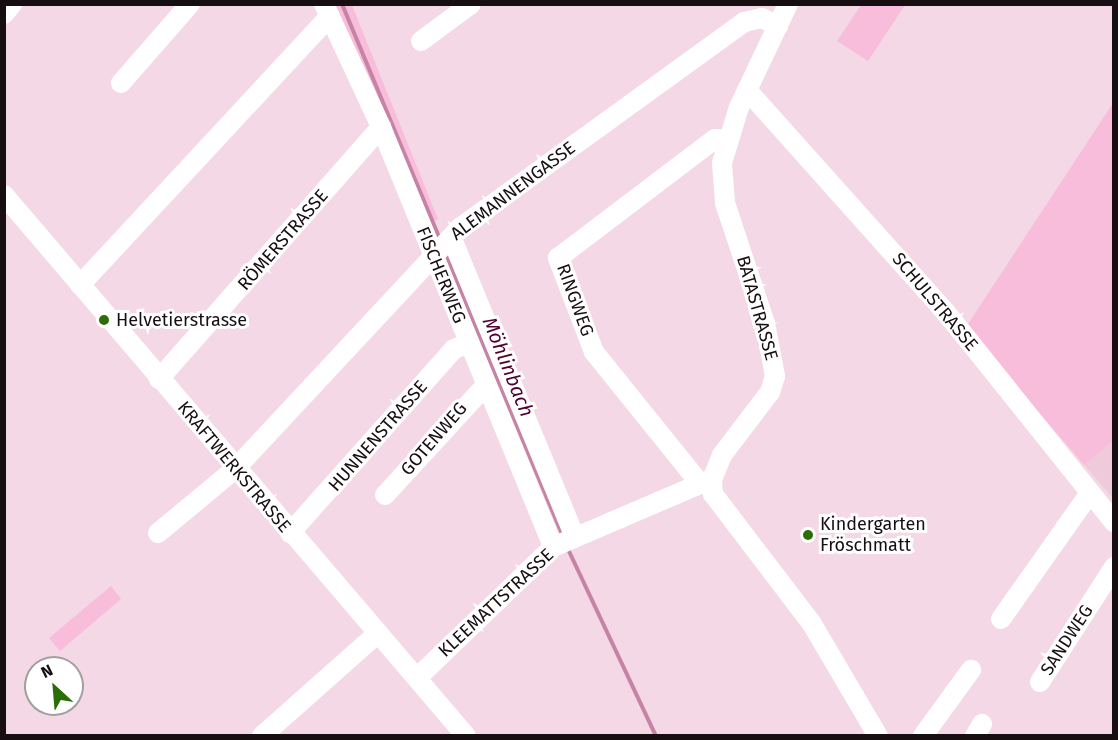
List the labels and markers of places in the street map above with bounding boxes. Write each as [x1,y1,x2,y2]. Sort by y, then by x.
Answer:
place label: Helvetierstrasse [116,309,247,331]
marker: Helvetierstrasse [97,313,111,327]
place label: Kindergarten Fröschmatt [820,514,926,556]
marker: Kindergarten Fröschmatt [801,528,815,542]

